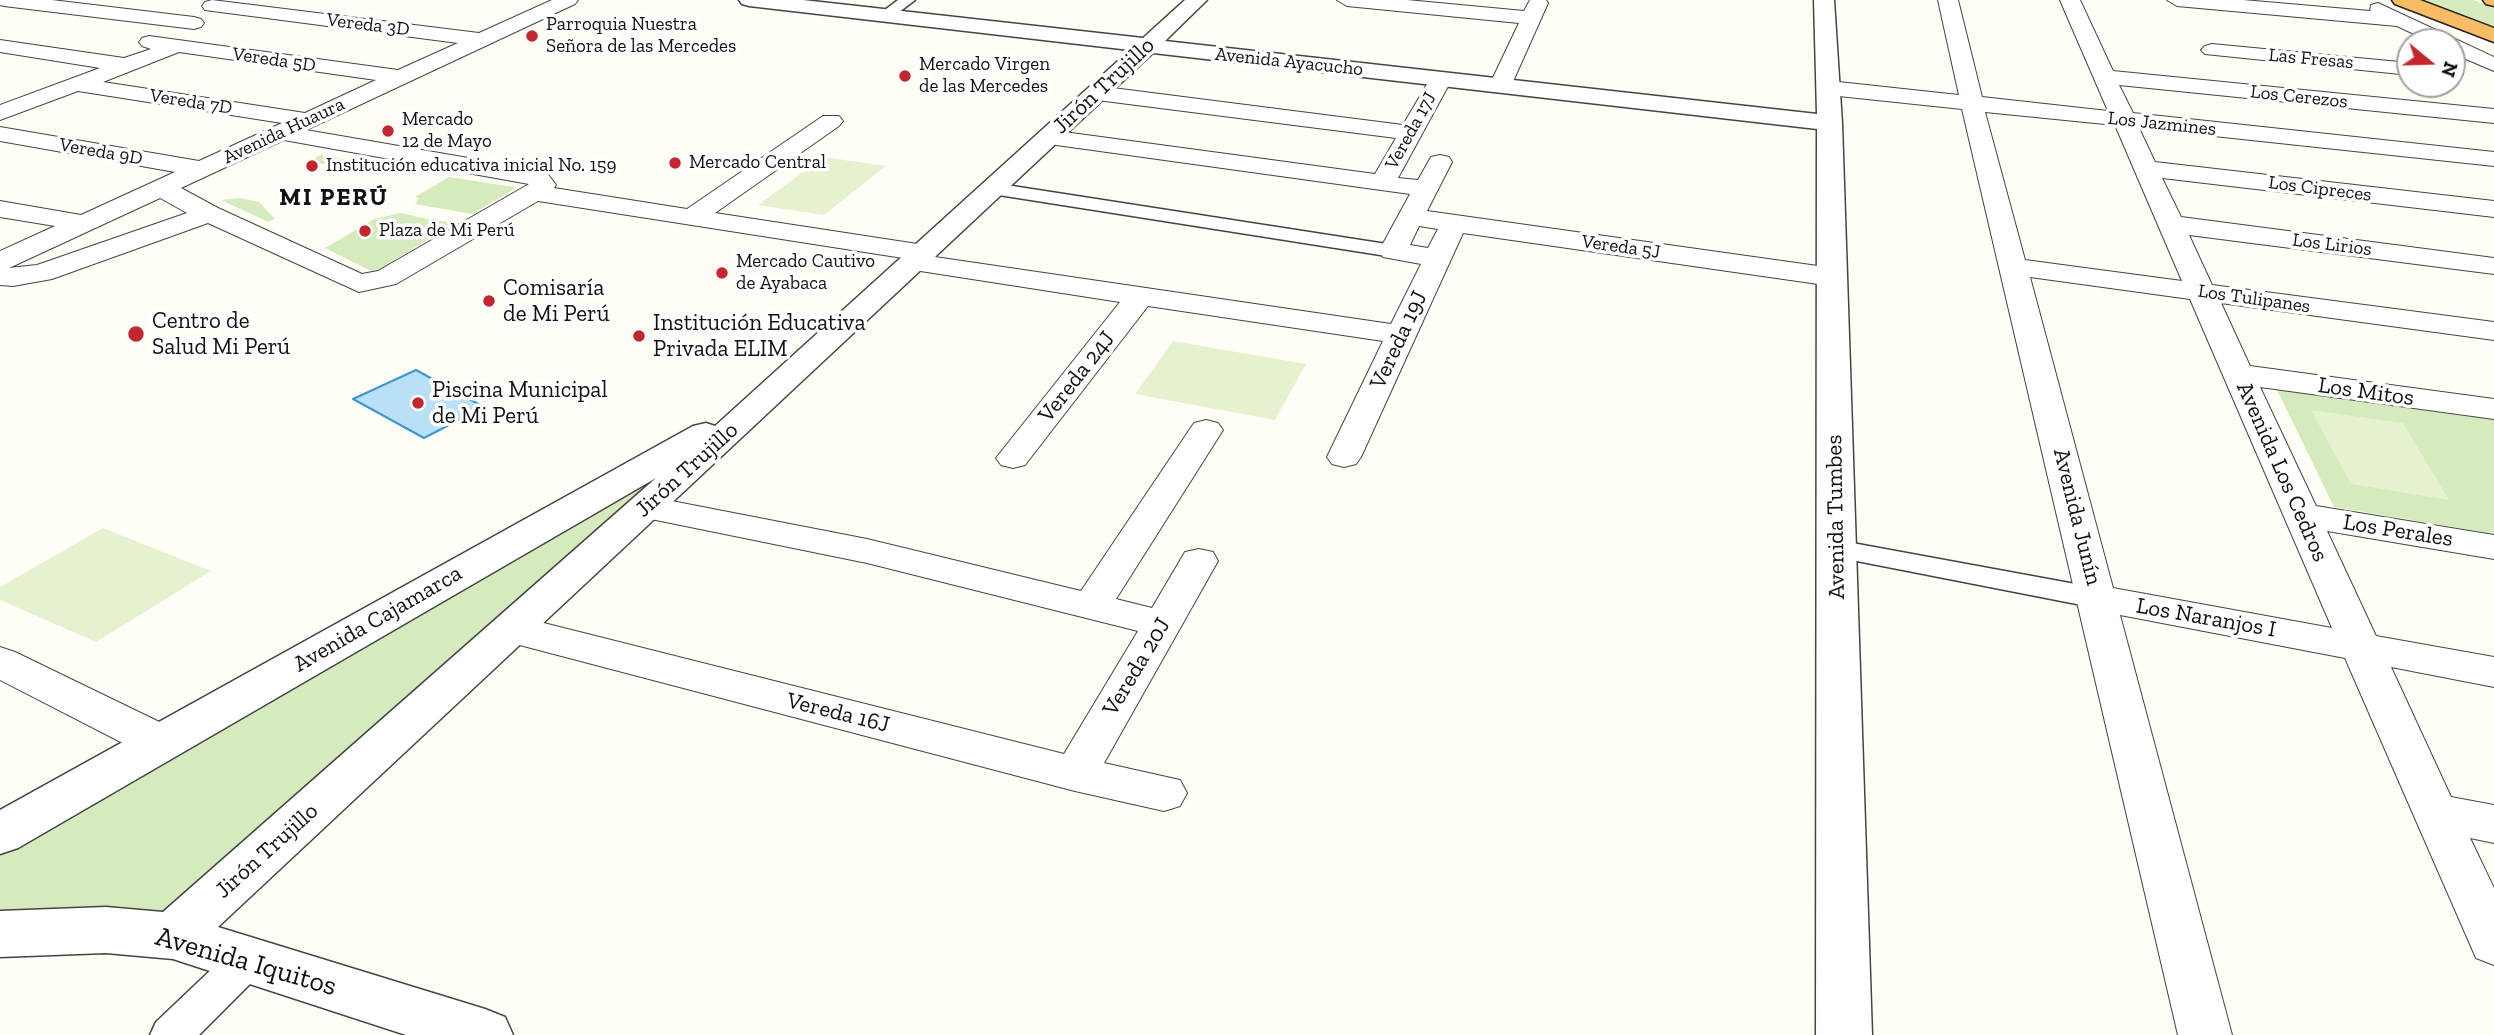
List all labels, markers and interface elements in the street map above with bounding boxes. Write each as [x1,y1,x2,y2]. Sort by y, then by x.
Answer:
street label: Vereda 3D [325,9,411,41]
place label: Parroquia Nuestra Señora de las Mercedes [546,14,736,58]
marker: Parroquia Nuestra Señora de las Mercedes [524,28,540,44]
north arrow [2396,28,2466,98]
street label: Jirón Trujillo [1047,32,1161,140]
street label: Vereda 5D [231,43,317,77]
street label: Avenida Ayacucho [1214,43,1364,81]
street label: Las Fresas [2267,44,2355,74]
place label: Mercado Virgen de las Mercedes [919,54,1050,98]
text: N [2436,59,2463,80]
marker: Mercado Virgen de las Mercedes [897,68,913,84]
street label: Los Cerezos [2249,81,2349,113]
street label: Vereda 7D [148,84,234,120]
street label: Vereda 17J [1380,88,1442,174]
street label: Avenida Huaura [220,93,348,169]
street label: Los Jazmines [2107,107,2217,141]
place label: Mercado 12 de Mayo [402,109,492,153]
marker: Mercado 12 de Mayo [380,123,396,139]
street label: Vereda 9D [58,133,144,171]
place label: Mercado Central [689,152,826,174]
place label: Institución educativa inicial No. 159 [326,155,617,177]
marker: Mercado Central [667,155,683,171]
marker: Institución educativa inicial No. 159 [304,158,320,174]
street label: Los Cipreces [2267,171,2373,207]
district label: MI PERÚ [280,184,388,212]
place label: Plaza de Mi Perú [379,220,515,242]
marker: Plaza de Mi Perú [357,223,373,239]
street label: Los Lirios [2291,229,2373,261]
street label: Vereda 5J [1580,230,1662,264]
place label: Mercado Cautivo de Ayabaca [736,251,875,295]
marker: Mercado Cautivo de Ayabaca [714,265,730,281]
place label: Comisaría de Mi Perú [503,274,610,328]
street label: Los Tulipanes [2196,280,2312,318]
street label: Vereda 19J [1364,287,1434,393]
marker: Comisaría de Mi Perú [481,293,497,309]
place label: Centro de Salud Mi Perú [152,307,290,361]
place label: Institución Educativa Privada ELIM [653,309,866,363]
marker: Centro de Salud Mi Perú [126,324,146,344]
street label: Vereda 24J [1033,326,1121,428]
marker: Institución Educativa Privada ELIM [631,328,647,344]
street label: Los Mitos [2316,372,2416,412]
place label: Piscina Municipal de Mi Perú [432,376,608,430]
street label: Avenida Los Cedros [2230,378,2334,566]
marker: Piscina Municipal de Mi Perú [410,395,426,411]
street label: Jirón Trujillo [630,417,744,523]
street label: Avenida Tumbes [1821,434,1851,600]
street label: Avenida Junín [2047,446,2107,588]
street label: Los Perales [2341,509,2455,553]
street label: Avenida Cajamarca [289,560,467,678]
street label: Los Naranjos I [2134,592,2278,644]
street label: Vereda 20J [1097,613,1177,721]
street label: Vereda 16J [784,687,892,739]
street label: Jirón Trujillo [210,798,324,904]
street label: Avenida Iquitos [152,920,340,1004]

